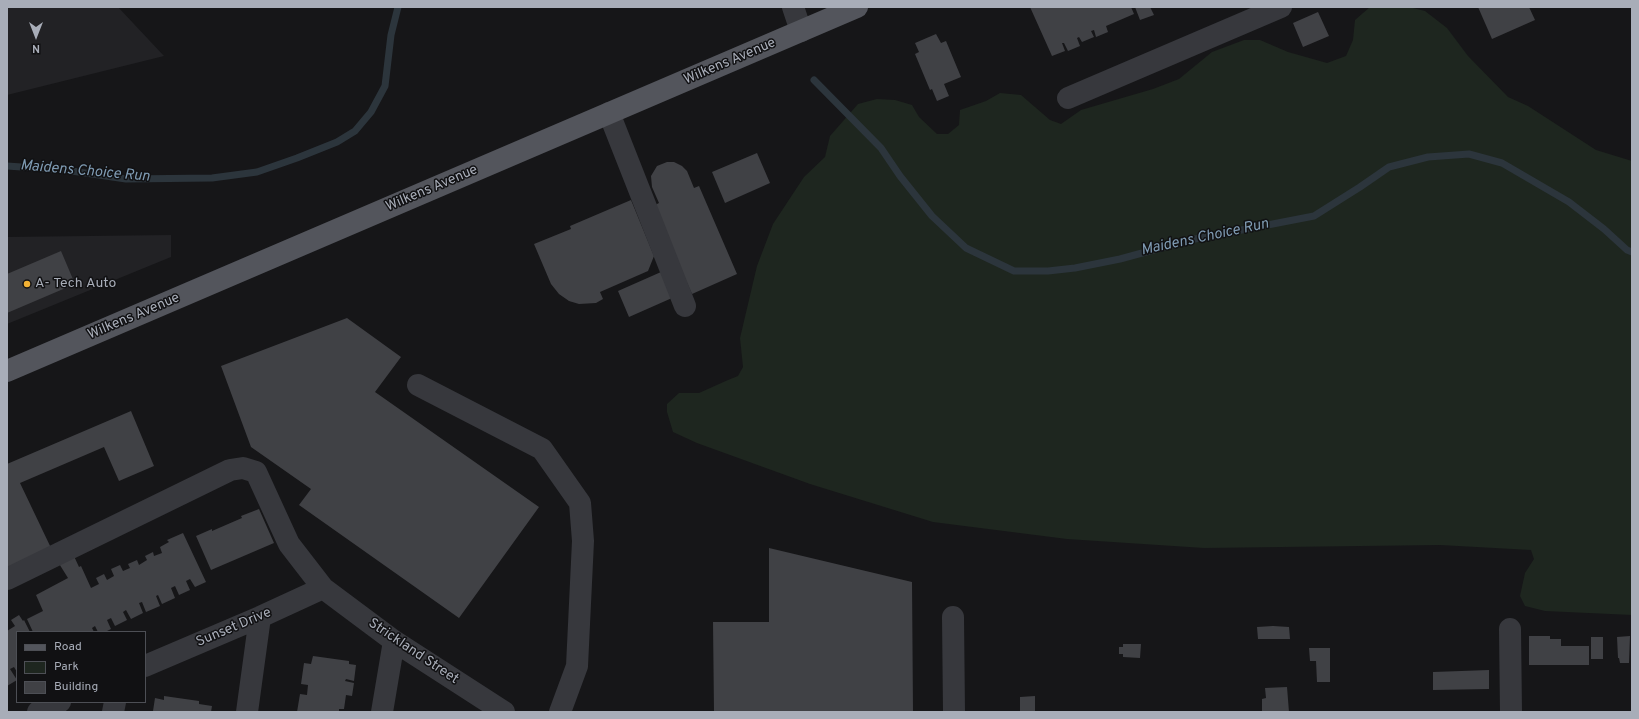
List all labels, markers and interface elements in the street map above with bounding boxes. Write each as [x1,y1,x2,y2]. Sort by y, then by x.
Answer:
north arrow [16,16,56,56]
street label: Wilkens Avenue [682,35,778,89]
text: N [32,41,40,55]
water label: Maidens Choice Run [19,157,151,187]
street label: Wilkens Avenue [384,162,480,216]
water label: Maidens Choice Run [1140,216,1270,260]
place label: A- Tech Auto [35,276,116,292]
marker: A- Tech Auto [22,279,32,289]
street label: Wilkens Avenue [86,290,182,344]
street label: Sunset Drive [194,605,274,651]
street label: Strickland Street [365,616,461,688]
legend [16,631,146,703]
text: Road [54,639,82,655]
text: Park [54,659,79,675]
text: Building [54,679,98,695]

